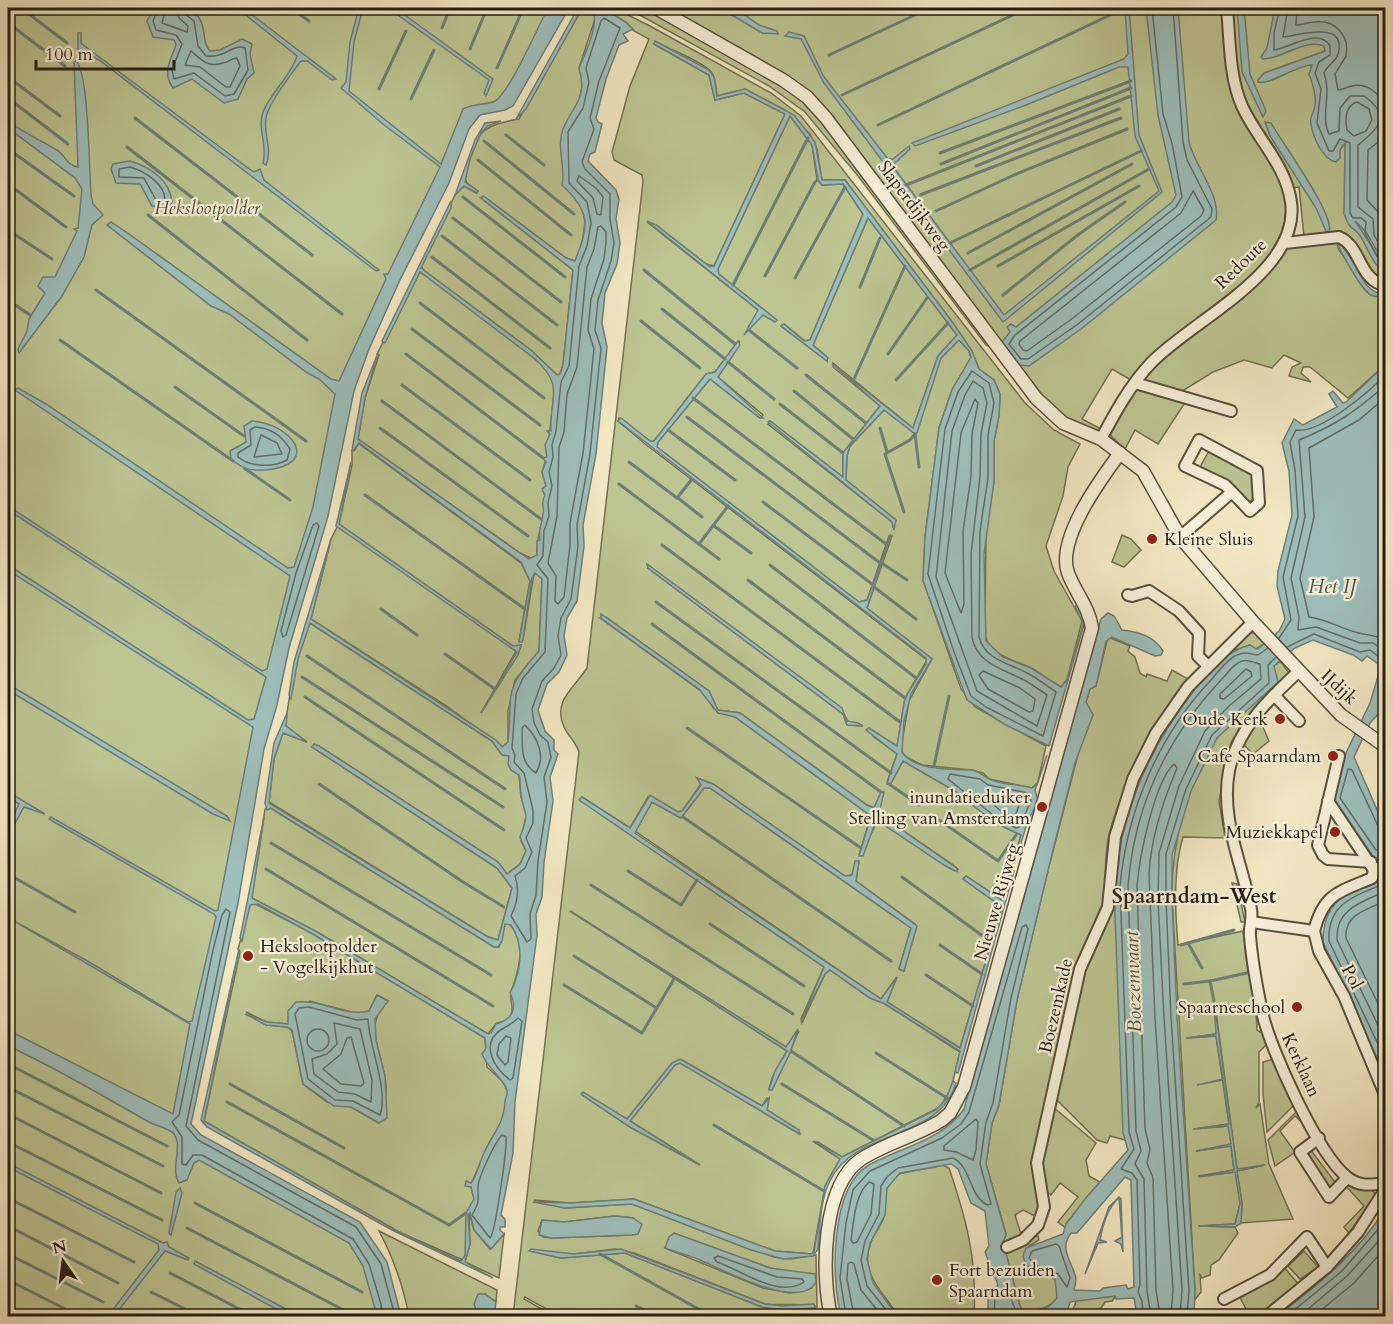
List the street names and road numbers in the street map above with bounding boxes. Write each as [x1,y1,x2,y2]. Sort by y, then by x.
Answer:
street label: Slaperdijkweg [872,155,957,257]
street label: Redoute [1209,233,1273,295]
street label: IJdijk [1315,664,1363,711]
street label: Nieuwe Rijweg [968,839,1026,964]
street label: Boezemkade [1033,956,1079,1056]
street label: Pol [1335,960,1369,994]
street label: Kerklaan [1275,1029,1327,1102]

